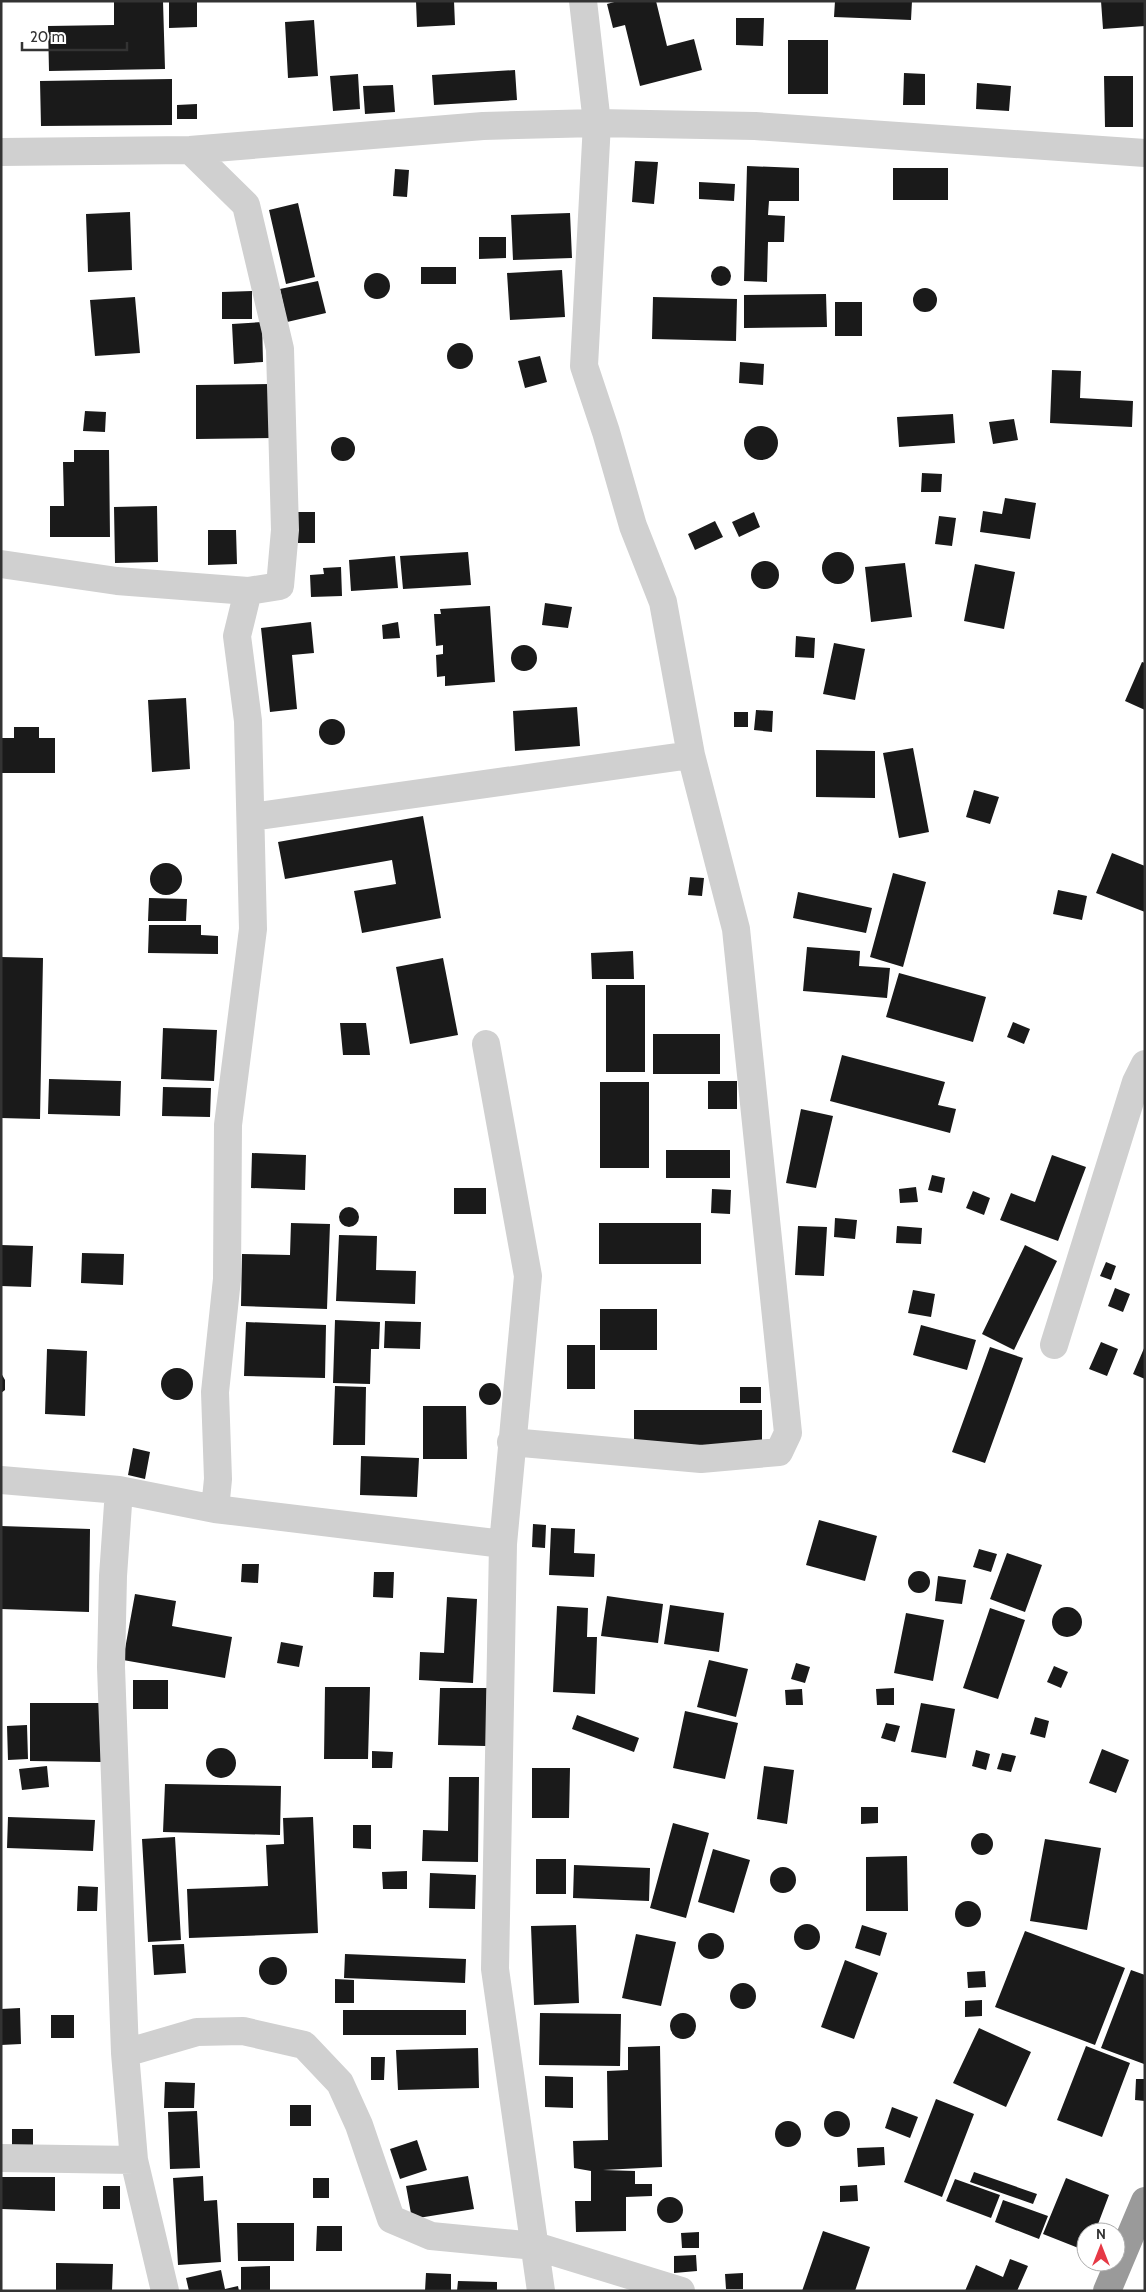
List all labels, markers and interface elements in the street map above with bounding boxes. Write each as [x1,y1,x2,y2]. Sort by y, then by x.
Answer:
scale bar [22,20,128,52]
text: 20 m [30,28,65,46]
north arrow [1076,2222,1126,2272]
text: N [1096,2225,1106,2243]

